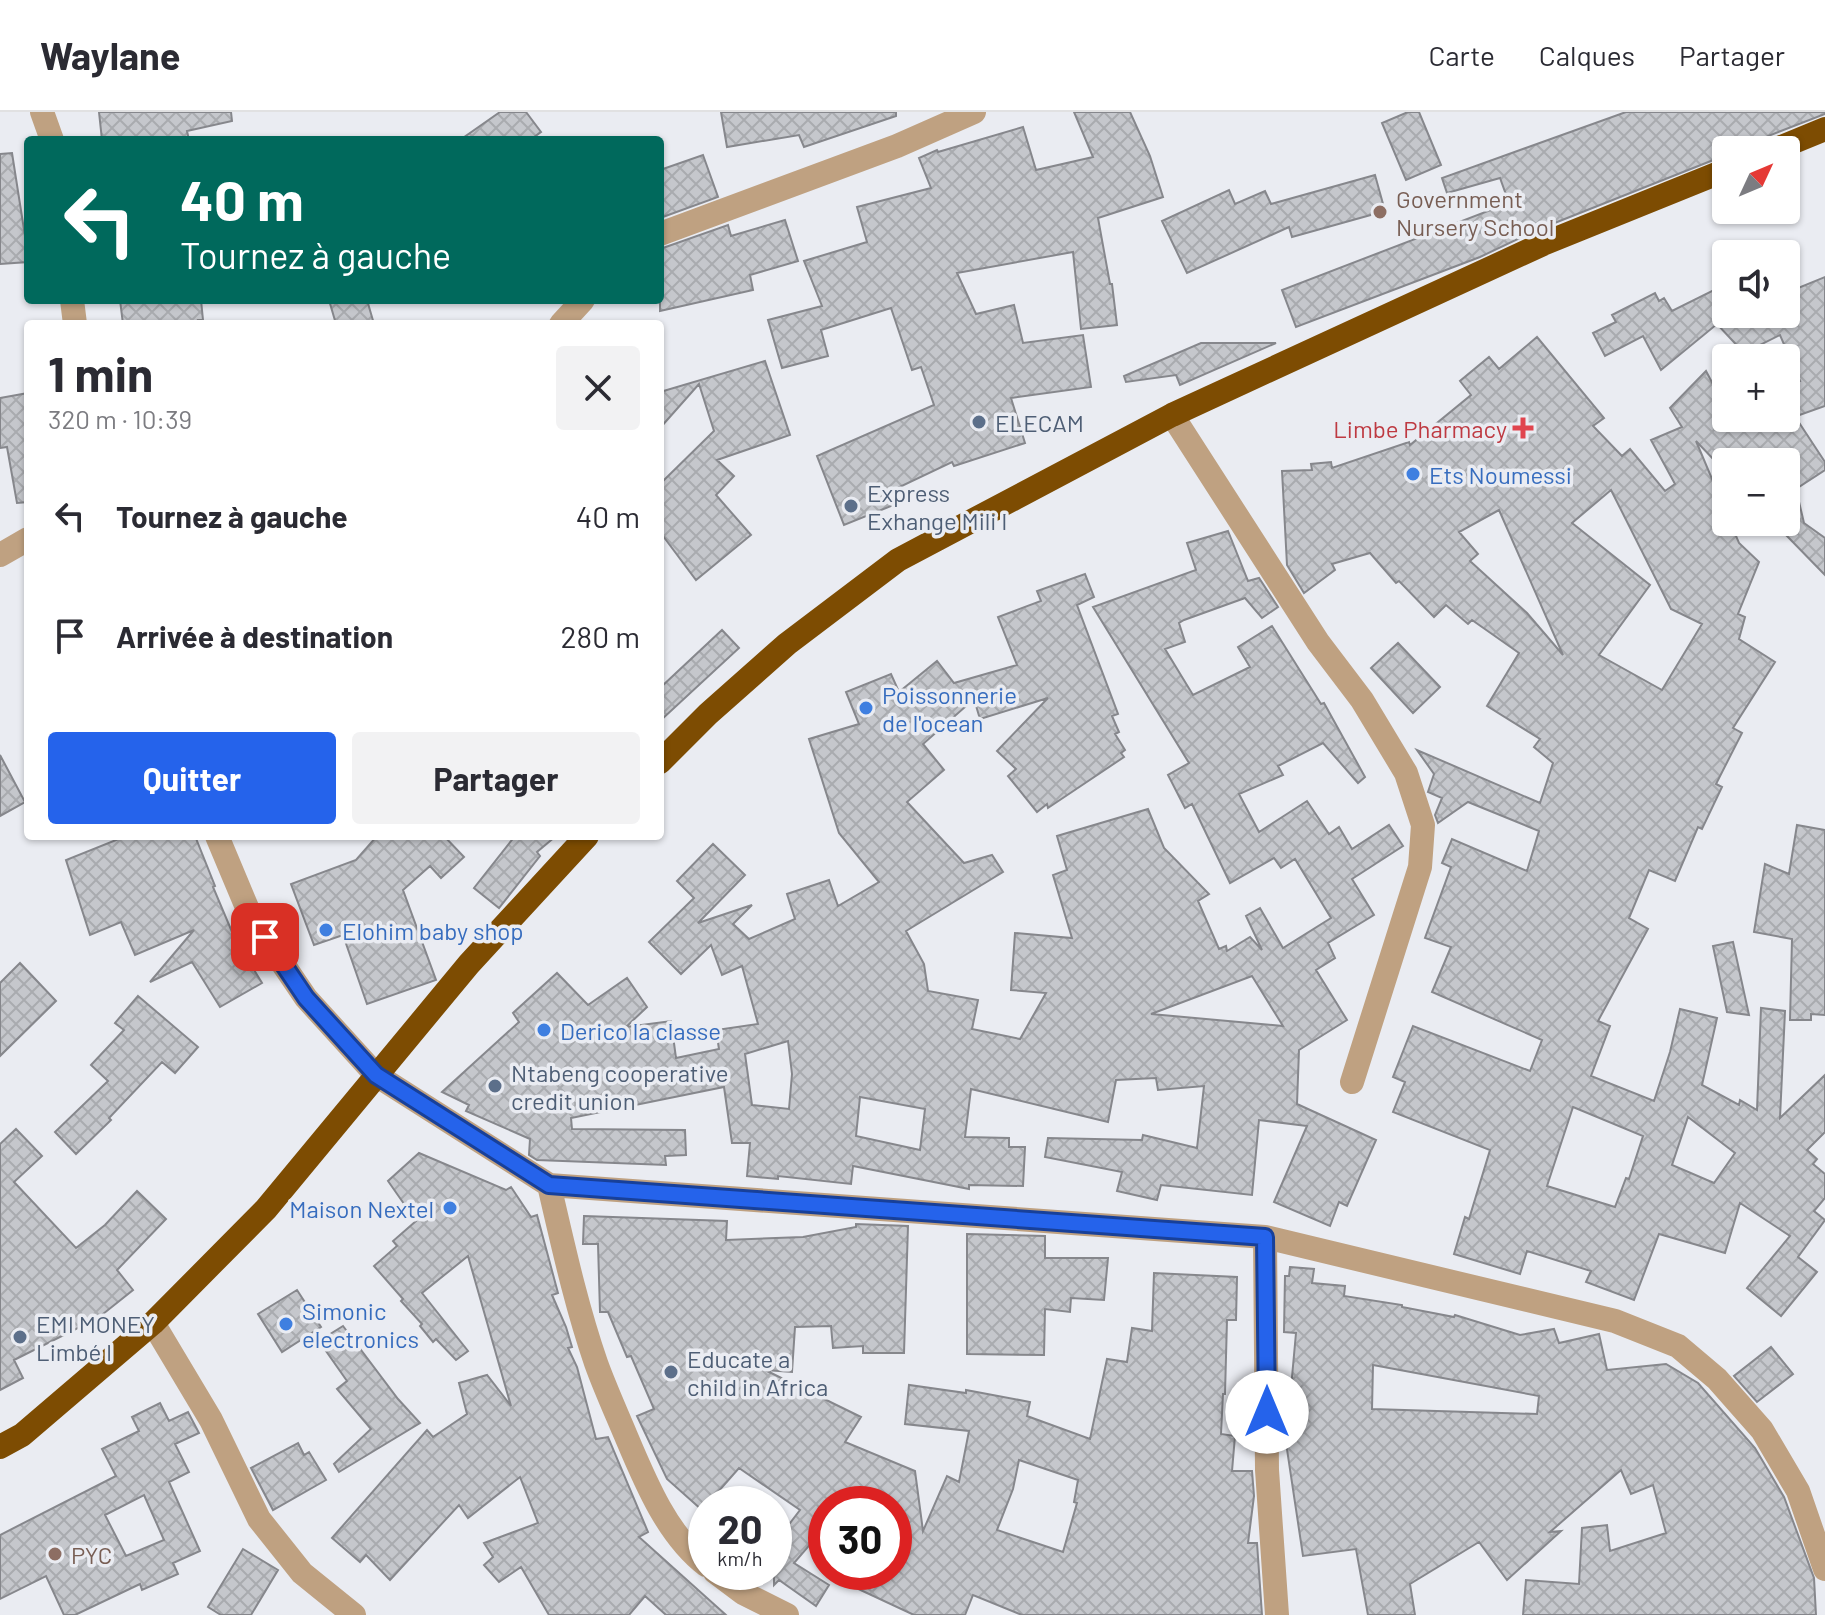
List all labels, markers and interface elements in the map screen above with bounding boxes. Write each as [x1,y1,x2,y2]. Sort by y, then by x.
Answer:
text: Waylane [40,32,181,78]
text: Carte [1428,38,1495,72]
text: Calques [1539,38,1635,72]
text: Partager [1679,38,1785,72]
north arrow [1712,136,1800,224]
map controls [1712,136,1800,536]
text: 40 m [180,165,304,232]
icon: left [48,168,152,272]
place label: Government Nursery School [1396,184,1554,241]
marker: Government Nursery School [1371,203,1389,221]
text: Tournez à gauche [180,233,451,276]
button: sound [1712,240,1800,328]
text: 1 min [48,344,153,402]
button: + [1712,344,1800,432]
button: close [556,346,640,430]
text: 320 m · 10:39 [48,403,192,434]
place label: ELECAM [995,408,1084,437]
marker: ELECAM [970,413,988,431]
place label: Limbe Pharmacy [1333,414,1507,443]
marker: Limbe Pharmacy [1514,419,1532,437]
button: − [1712,448,1800,536]
place label: Ets Noumessi [1429,460,1572,489]
marker: Ets Noumessi [1404,465,1422,483]
place label: Express Exhange Mili I [867,478,1007,535]
icon: left [48,494,92,538]
marker: Express Exhange Mili I [842,497,860,515]
text: Tournez à gauche [116,498,348,534]
text: 40 m [576,498,640,534]
icon: arrive [48,614,92,658]
text: Arrivée à destination [116,618,393,654]
text: 280 m [561,618,640,654]
place label: Poissonnerie de l'ocean [882,680,1017,737]
marker: Poissonnerie de l'ocean [857,699,875,717]
button: Quitter [48,732,336,824]
button: Partager [352,732,640,824]
pin [231,903,299,971]
icon: arrive [243,915,287,959]
place label: Elohim baby shop [342,916,524,945]
marker: Elohim baby shop [317,921,335,939]
place label: Derico la classe [560,1016,721,1045]
marker: Derico la classe [535,1021,553,1039]
place label: Ntabeng cooperative credit union [511,1058,728,1115]
marker: Ntabeng cooperative credit union [486,1077,504,1095]
place label: Maison Nextel [289,1194,434,1223]
marker: Maison Nextel [441,1199,459,1217]
place label: Simonic electronics [302,1296,419,1353]
place label: EMI MONEY Limbé I [36,1309,155,1366]
marker: Simonic electronics [277,1315,295,1333]
marker: EMI MONEY Limbé I [11,1328,29,1346]
place label: Educate a child in Africa [687,1344,828,1401]
marker: Educate a child in Africa [662,1363,680,1381]
position arrow [1225,1370,1309,1454]
speed limit sign: 30 [808,1486,912,1590]
text: 20 [717,1504,763,1552]
place label: PYC [71,1540,112,1569]
marker: PYC [46,1545,64,1563]
text: km/h [717,1546,763,1570]

